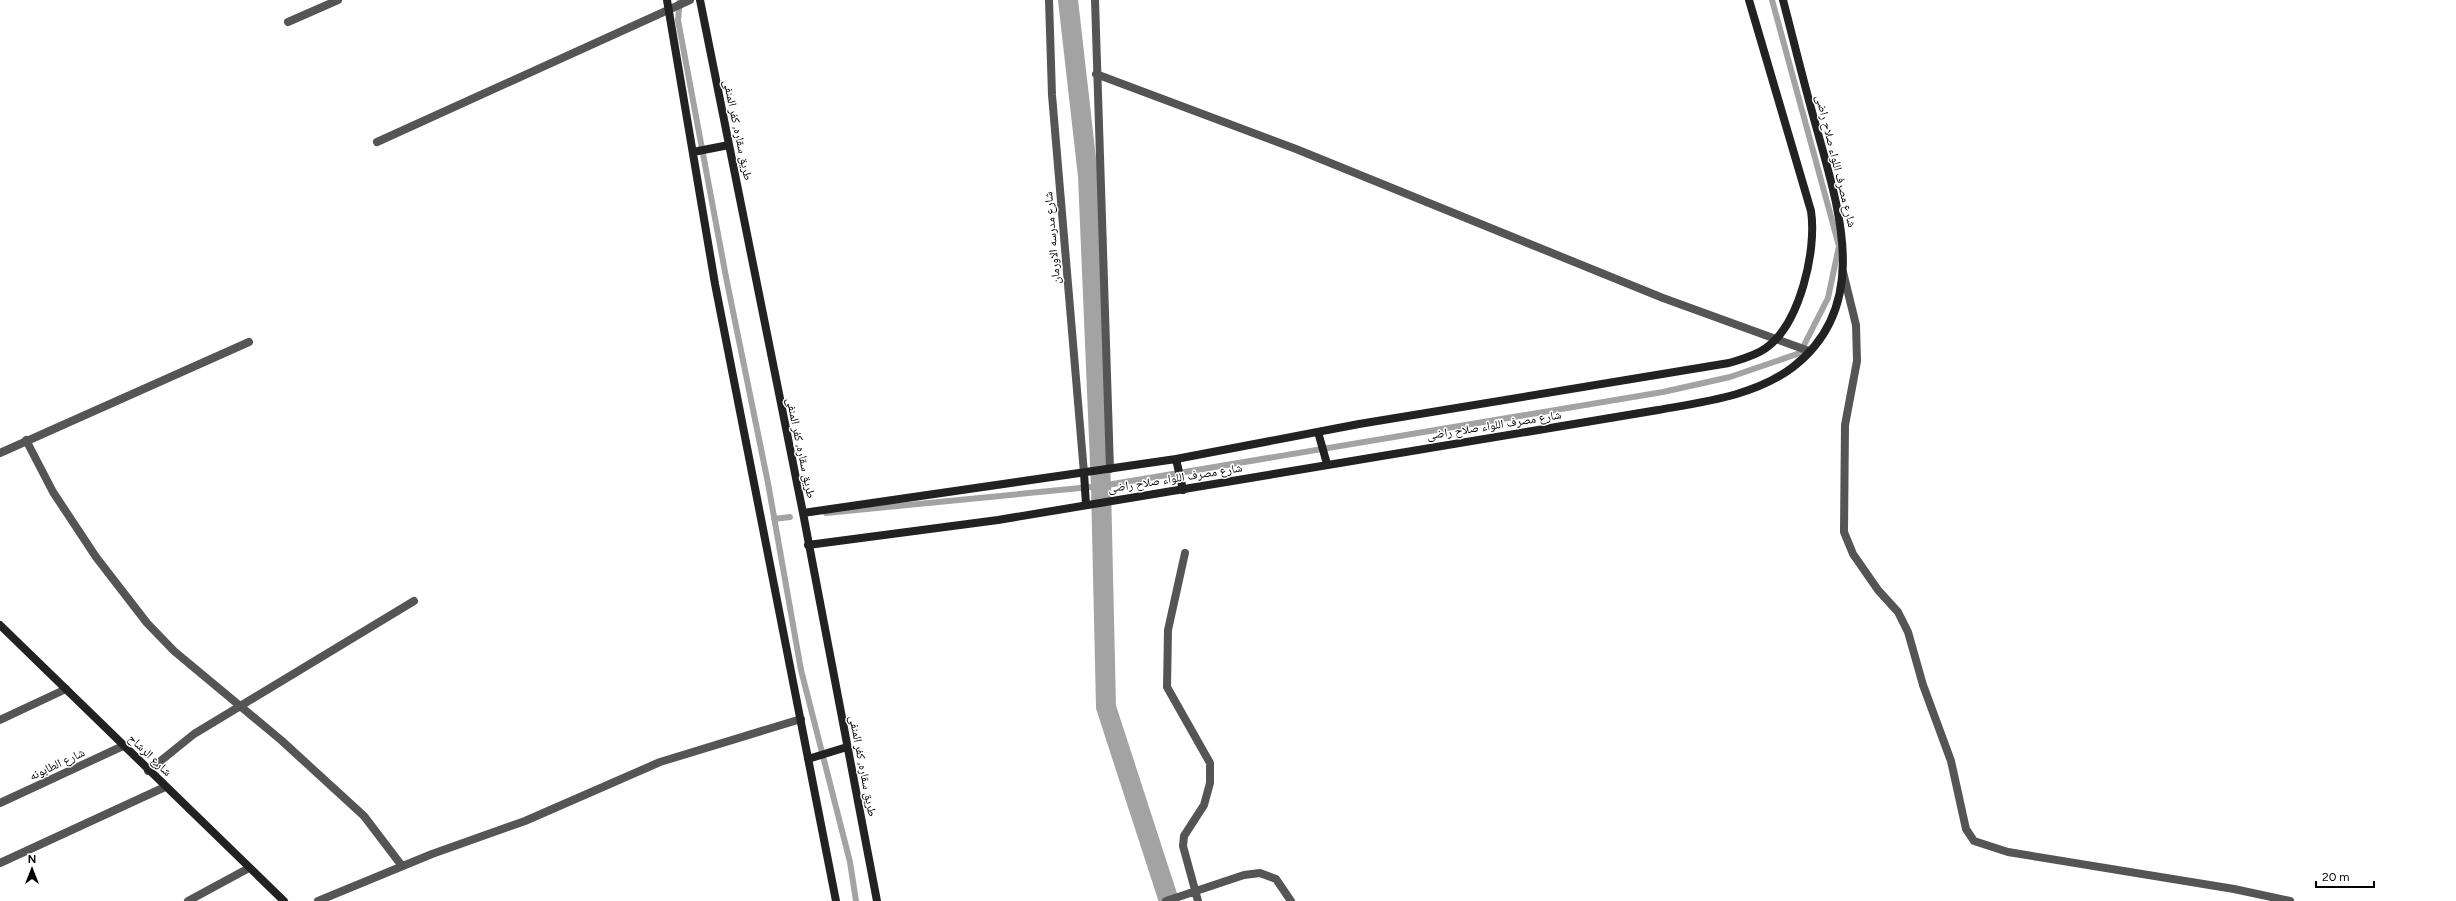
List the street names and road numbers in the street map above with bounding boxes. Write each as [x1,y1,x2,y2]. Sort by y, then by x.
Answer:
street label: طريق سقاره, كفر المنفى [720,78,756,182]
street label: شارع مصرف اللواء صلاح راضى [1812,93,1859,229]
street label: شارع مدرسه الاورمان [1041,191,1064,285]
street label: طريق سقاره, كفر المنفى [783,396,819,500]
street label: شارع مصرف اللواء صلاح راضى [1426,407,1563,444]
street label: شارع مصرف اللواء صلاح راضى [1107,460,1244,497]
street label: طريق سقاره, كفر المنفى [846,714,880,818]
street label: شارع الرشاح [125,731,175,780]
street label: شارع الطابونه [27,745,87,784]

